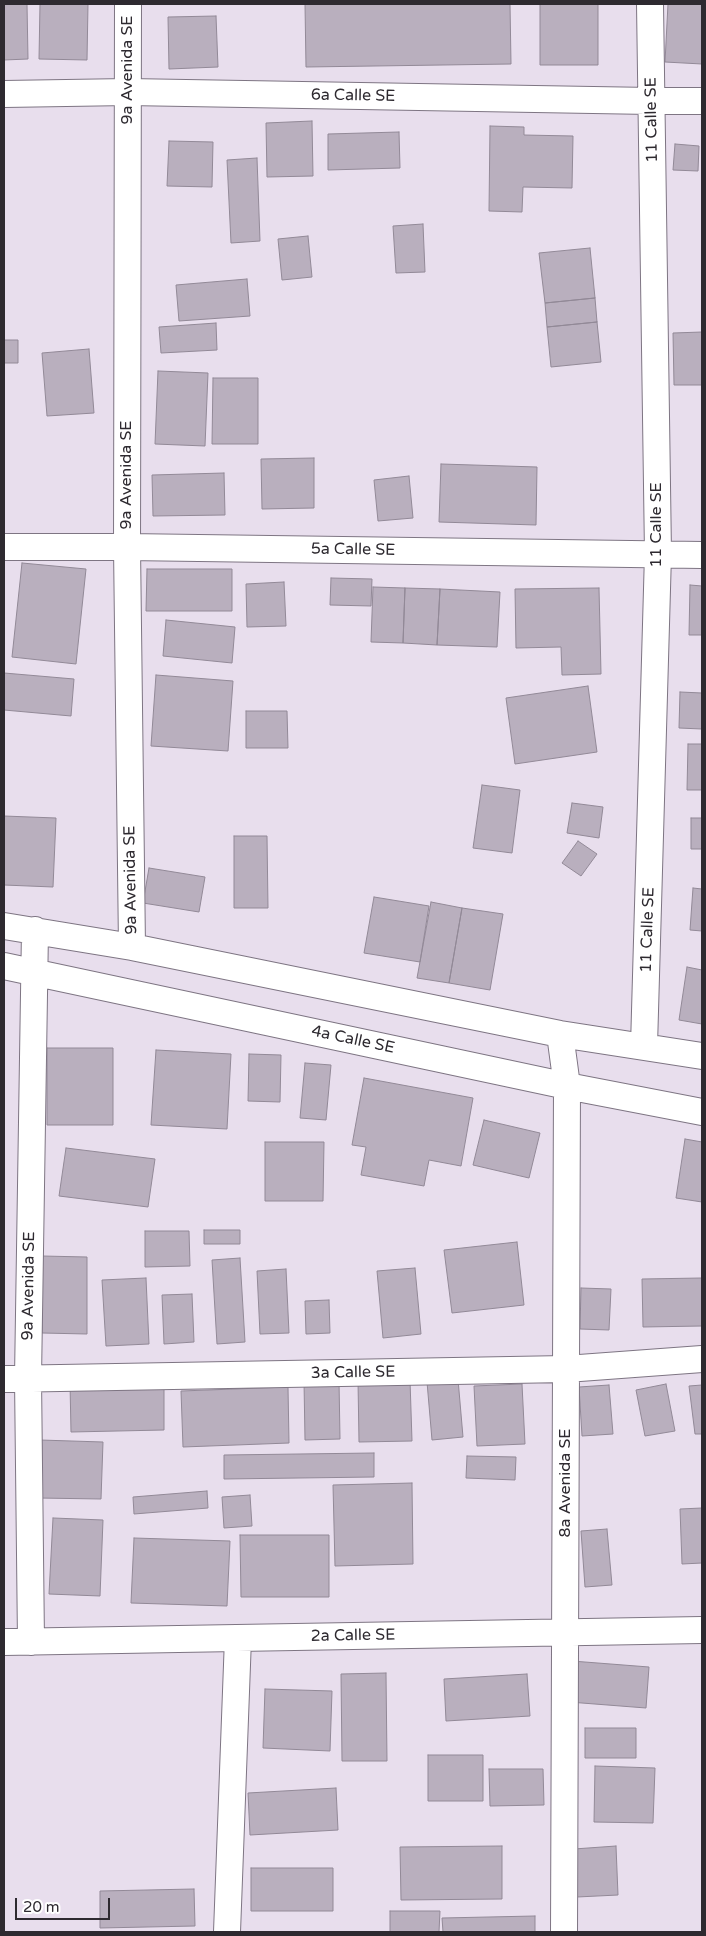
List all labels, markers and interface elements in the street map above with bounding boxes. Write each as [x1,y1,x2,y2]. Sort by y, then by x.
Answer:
street label: 9a Avenida SE [118,15,138,125]
street label: 11 Calle SE [642,77,662,163]
street label: 6a Calle SE [311,86,395,106]
street label: 9a Avenida SE [117,420,137,530]
street label: 11 Calle SE [647,482,667,568]
street label: 5a Calle SE [311,540,395,560]
street label: 9a Avenida SE [120,825,142,935]
street label: 11 Calle SE [637,887,659,973]
street label: 4a Calle SE [310,1022,396,1058]
street label: 9a Avenida SE [18,1231,40,1341]
street label: 3a Calle SE [311,1363,395,1383]
street label: 8a Avenida SE [556,1428,576,1538]
street label: 2a Calle SE [311,1626,395,1646]
scale bar [18,1888,112,1920]
text: 20 m [23,1898,60,1916]

